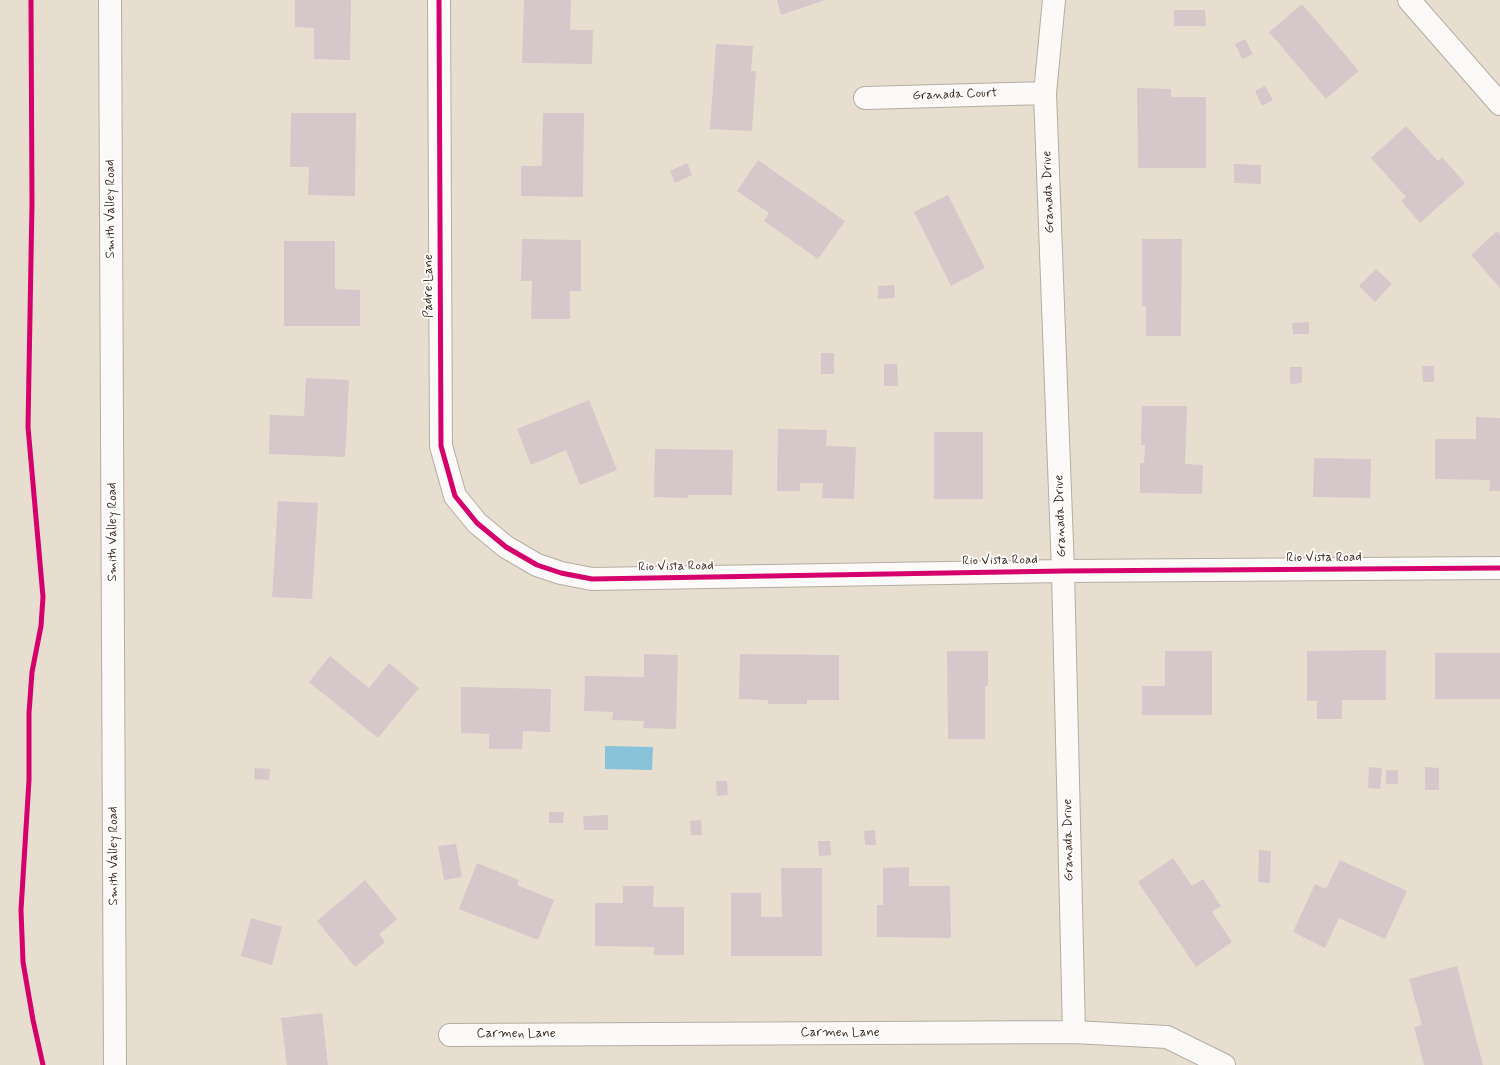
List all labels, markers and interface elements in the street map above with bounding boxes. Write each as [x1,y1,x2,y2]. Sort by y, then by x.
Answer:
street label: Granada Court [912,86,998,104]
street label: Granada Drive [1040,150,1058,234]
street label: Smith Valley Road [103,159,119,259]
street label: Padre Lane [421,254,437,318]
street label: Granada Drive [1052,474,1070,558]
street label: Smith Valley Road [105,482,121,582]
street label: Rio Vista Road [1286,550,1362,566]
street label: Rio Vista Road [962,553,1038,569]
street label: Rio Vista Road [638,559,714,575]
street label: Granada Drive [1060,799,1078,881]
street label: Smith Valley Road [106,806,122,906]
street label: Carmen Lane [800,1025,880,1041]
street label: Carmen Lane [476,1026,556,1042]

